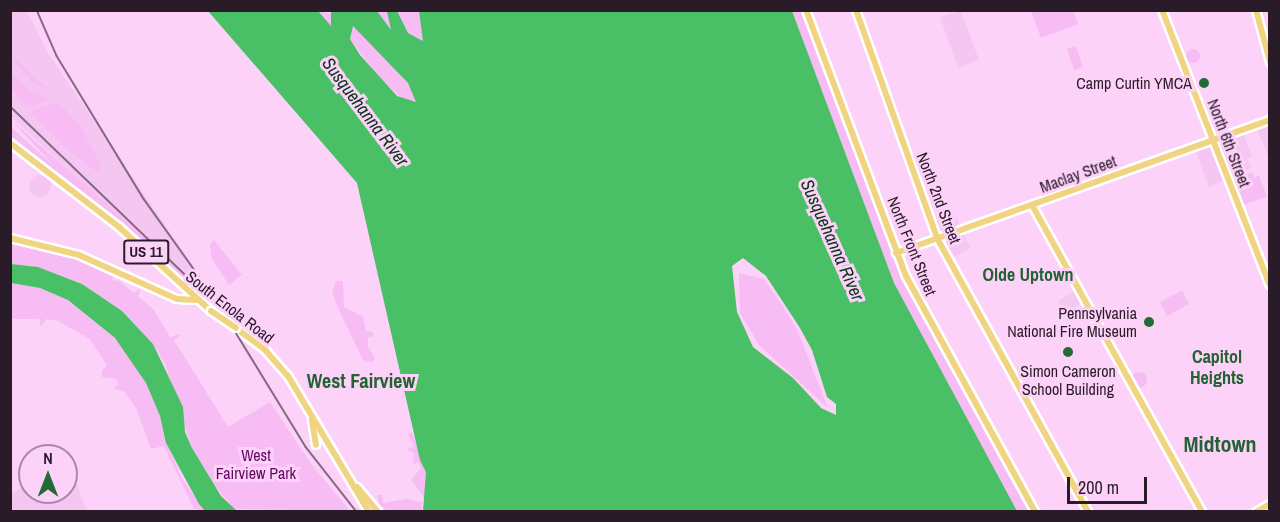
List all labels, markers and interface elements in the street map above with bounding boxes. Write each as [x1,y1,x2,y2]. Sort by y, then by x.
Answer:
water label: Susquehanna River [317,53,413,171]
place label: Camp Curtin YMCA [1076,73,1192,93]
marker: Camp Curtin YMCA [1197,76,1211,90]
street label: North 6th Street [1203,96,1255,190]
street label: North 2nd Street [913,150,965,246]
street label: Maclay Street [1037,151,1119,197]
water label: Susquehanna River [796,176,868,304]
street label: North Front Street [883,194,941,298]
road number: US 11 [122,240,170,264]
district label: Olde Uptown [982,264,1074,286]
street label: South Enola Road [182,267,278,347]
place label: Pennsylvania National Fire Museum [1007,303,1137,341]
marker: Pennsylvania National Fire Museum [1142,315,1156,329]
marker: Simon Cameron School Building [1061,345,1075,359]
district label: Capitol Heights [1190,347,1244,389]
place label: Simon Cameron School Building [1020,361,1116,399]
district label: West Fairview [307,368,415,392]
district label: Midtown [1183,432,1257,458]
north arrow [18,444,78,504]
park label: West Fairview Park [216,445,296,483]
text: N [43,447,53,469]
scale bar [1070,465,1150,503]
text: 200 m [1078,475,1119,500]

